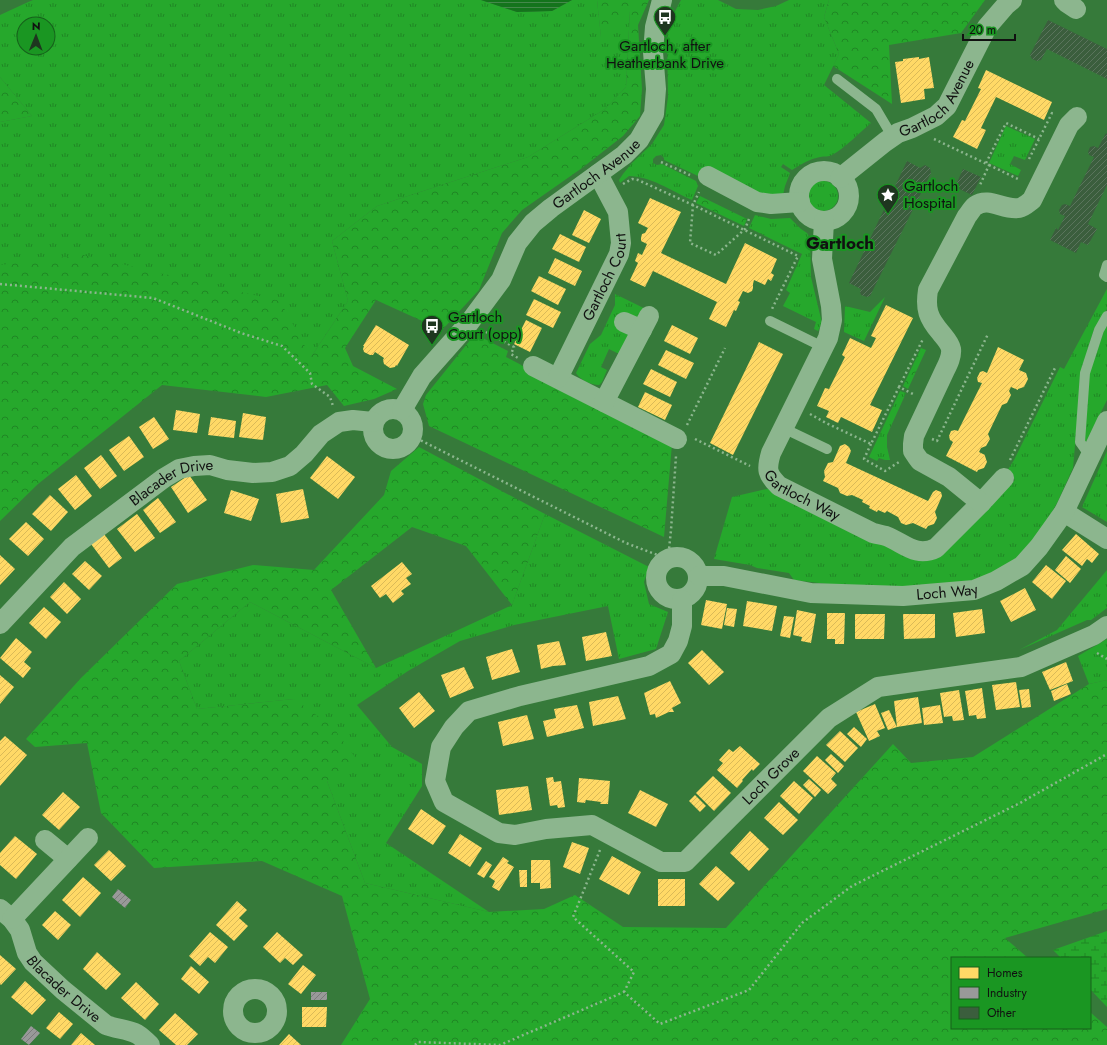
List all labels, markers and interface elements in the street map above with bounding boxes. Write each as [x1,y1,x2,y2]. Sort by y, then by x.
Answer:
bus stop icon: Gartloch, after Heatherbank Drive [652,4,678,37]
north arrow [16,16,56,56]
scale bar [963,16,1015,42]
text: N [32,18,41,34]
text: 20 m [969,21,996,39]
place label: Gartloch, after Heatherbank Drive [606,35,724,74]
street label: Gartloch Avenue [896,55,980,143]
street label: Gartloch Avenue [548,133,646,215]
place label: Gartloch Hospital [904,175,958,214]
place icon: Gartloch Hospital [875,182,901,215]
district label: Gartloch [806,231,874,255]
street label: Gartloch Court [577,232,632,325]
place label: Gartloch Court (opp) [448,306,522,345]
bus stop icon: Gartloch Court (opp) [419,313,445,346]
street label: Blacader Drive [125,454,214,511]
street label: Gartloch Way [758,466,845,526]
street label: Loch Way [916,578,982,606]
street label: Loch Grove [737,742,805,810]
street label: Blacader Drive [21,951,106,1028]
legend [951,957,1091,1029]
text: Homes [987,964,1023,982]
text: Industry [987,984,1028,1002]
text: Other [987,1004,1017,1022]

